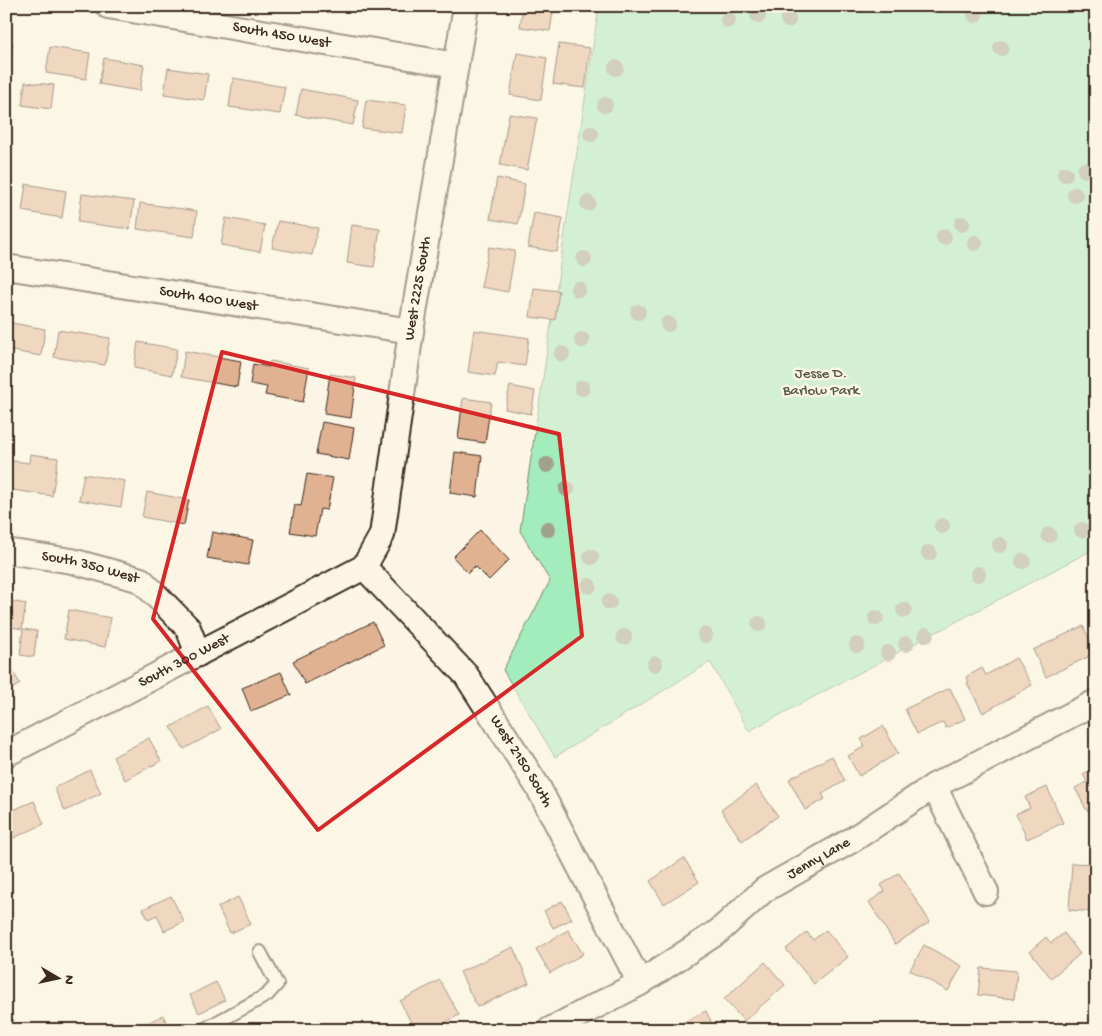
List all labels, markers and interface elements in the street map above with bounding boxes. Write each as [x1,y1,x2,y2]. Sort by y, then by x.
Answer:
street label: South 450 West [231,18,334,53]
street label: West 2225 South [401,235,436,342]
street label: South 400 West [158,282,261,316]
park label: Jesse D. Barlow Park [782,365,860,400]
street label: South 350 West [40,548,143,588]
street label: South 300 West [136,629,234,692]
street label: West 2150 South [485,712,556,811]
street label: Jenny Lane [784,834,854,884]
north arrow [32,954,82,1004]
text: N [59,974,77,985]

